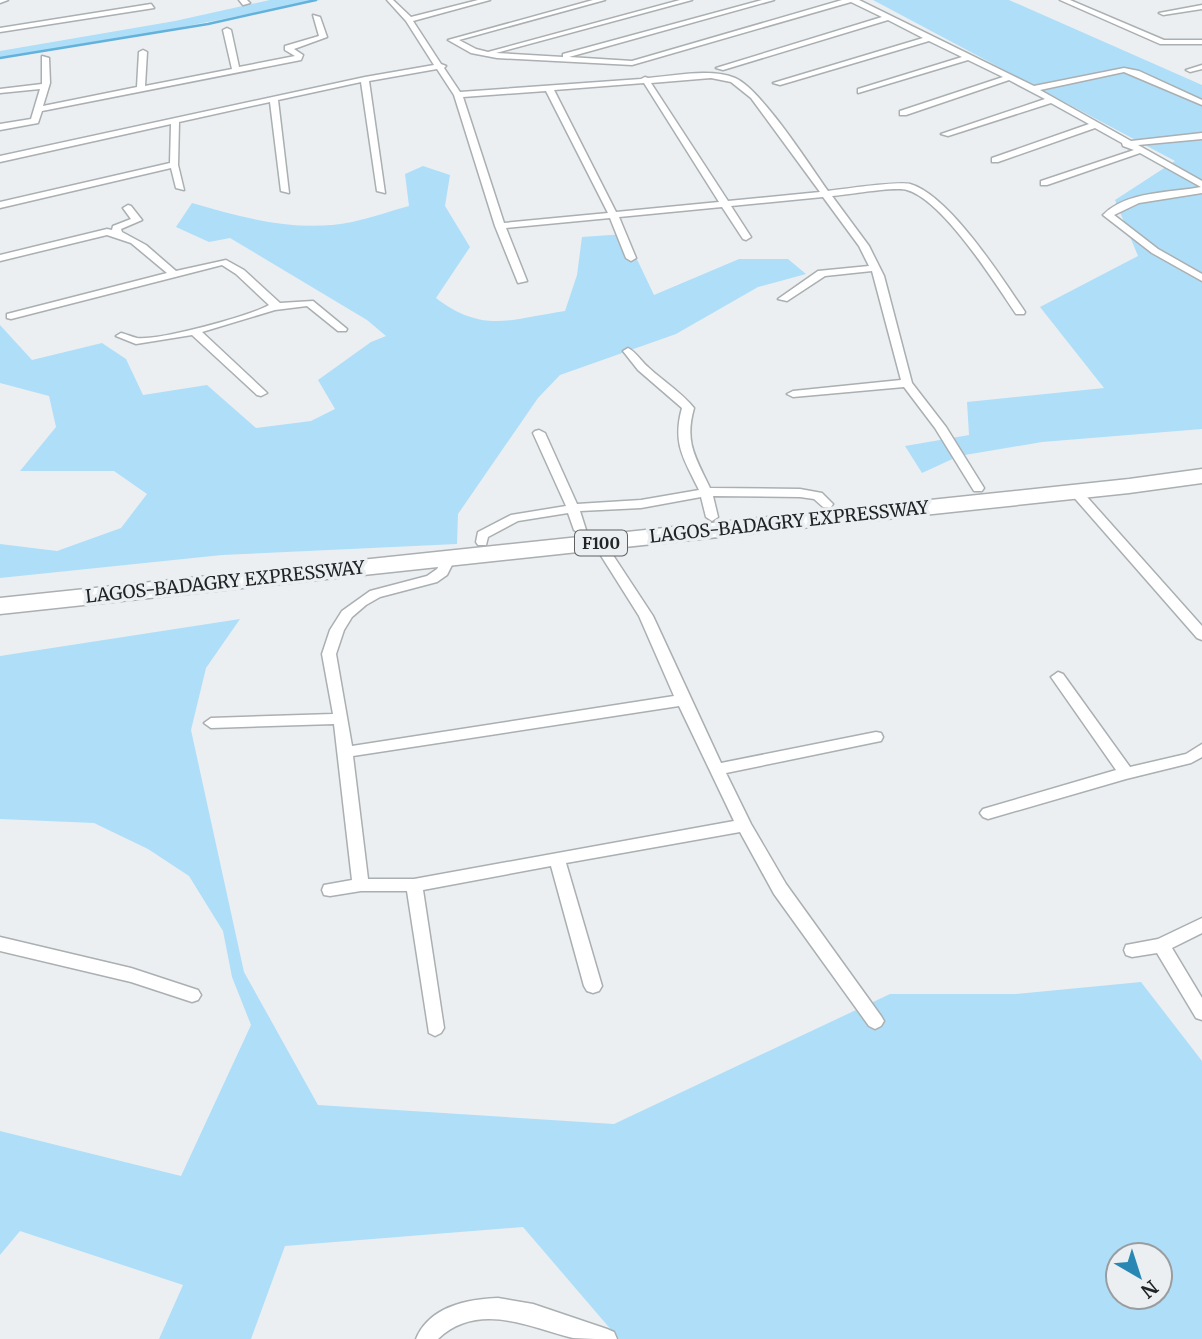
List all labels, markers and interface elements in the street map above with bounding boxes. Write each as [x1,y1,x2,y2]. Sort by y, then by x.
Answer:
street label: LAGOS-BADAGRY EXPRESSWAY [648,495,930,548]
road number: F100 [575,530,627,556]
street label: LAGOS-BADAGRY EXPRESSWAY [84,555,366,608]
north arrow [1104,1241,1174,1311]
text: N [1136,1275,1163,1303]

